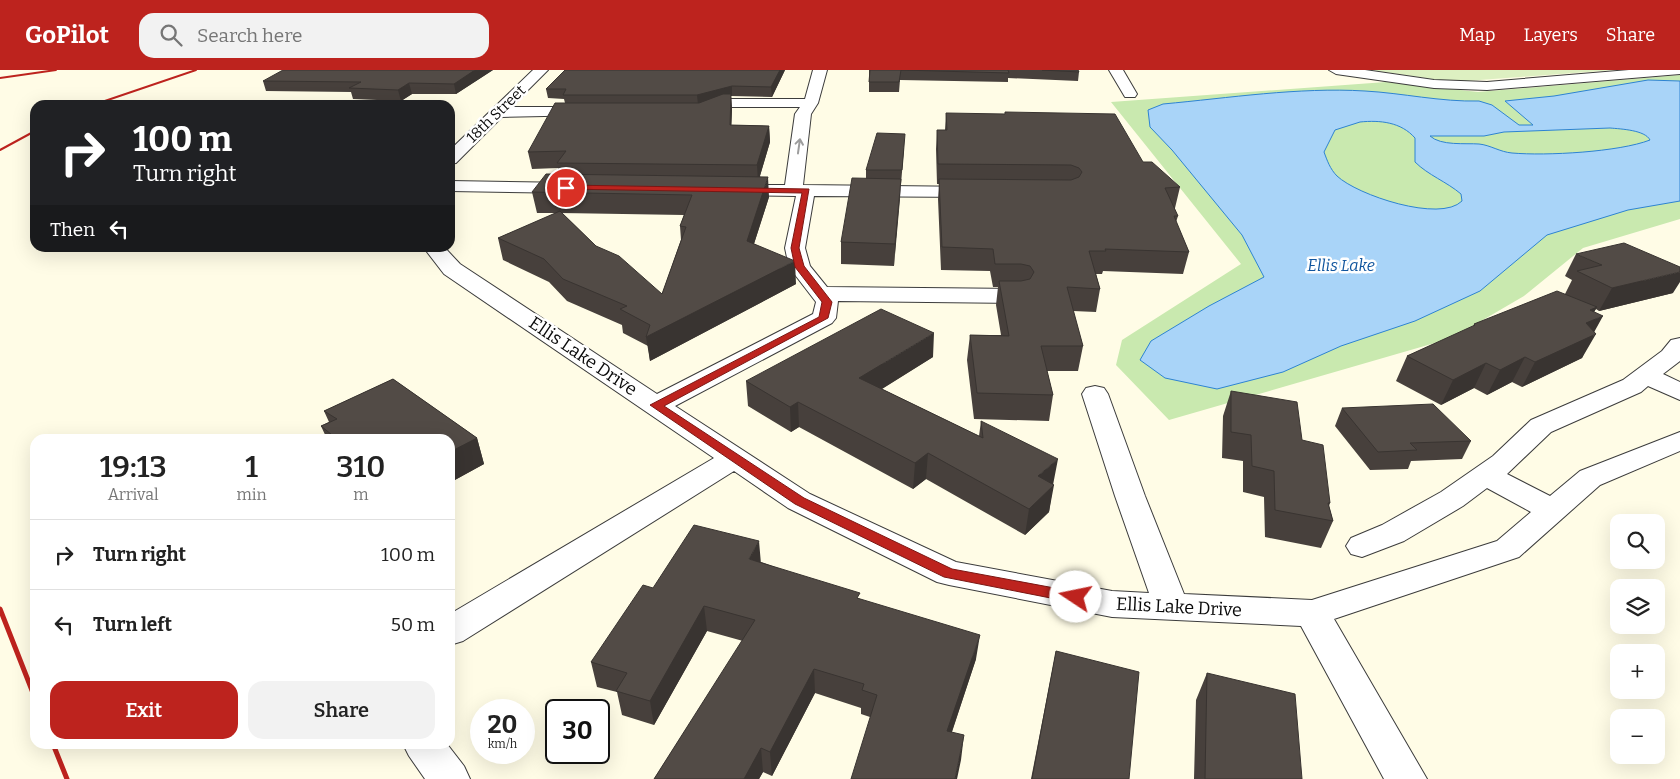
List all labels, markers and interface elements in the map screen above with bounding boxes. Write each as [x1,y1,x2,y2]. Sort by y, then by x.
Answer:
search box [139,13,489,58]
text: GoPilot [25,21,109,49]
icon: search [157,21,185,49]
text: Search here [197,24,303,47]
text: Map [1459,24,1495,46]
text: Layers [1523,24,1578,46]
text: Share [1606,24,1655,46]
street label: 18th Street [463,81,530,146]
text: 100 m [133,118,232,160]
icon: right [50,120,115,185]
one-way arrow [794,138,804,154]
text: Turn right [133,160,236,187]
pin [545,167,587,209]
icon: arrive [552,174,580,202]
icon: left [105,215,133,243]
text: Then [50,218,95,241]
water label: Ellis Lake [1307,256,1375,275]
street label: Ellis Lake Drive [525,312,641,400]
text: 19:13 [100,449,167,485]
text: 1 [245,449,258,485]
text: 310 [336,449,385,485]
text: Arrival [108,485,159,504]
text: min [236,485,267,504]
text: m [353,485,368,504]
map controls [1610,514,1665,764]
button: search [1610,514,1665,569]
icon: right [50,541,78,569]
text: Turn right [93,543,186,566]
text: 100 m [381,543,435,566]
position arrow [1049,570,1101,622]
button: layers [1610,579,1665,634]
street label: Ellis Lake Drive [1115,593,1243,621]
icon: left [50,611,78,639]
text: Turn left [93,613,172,636]
text: 50 m [391,613,435,636]
button: + [1610,644,1665,699]
button: Exit [50,681,238,739]
button: Share [248,681,435,739]
speed limit sign: 30 [545,699,610,764]
button: − [1610,709,1665,764]
text: 20 [488,710,517,740]
text: km/h [488,737,517,751]

